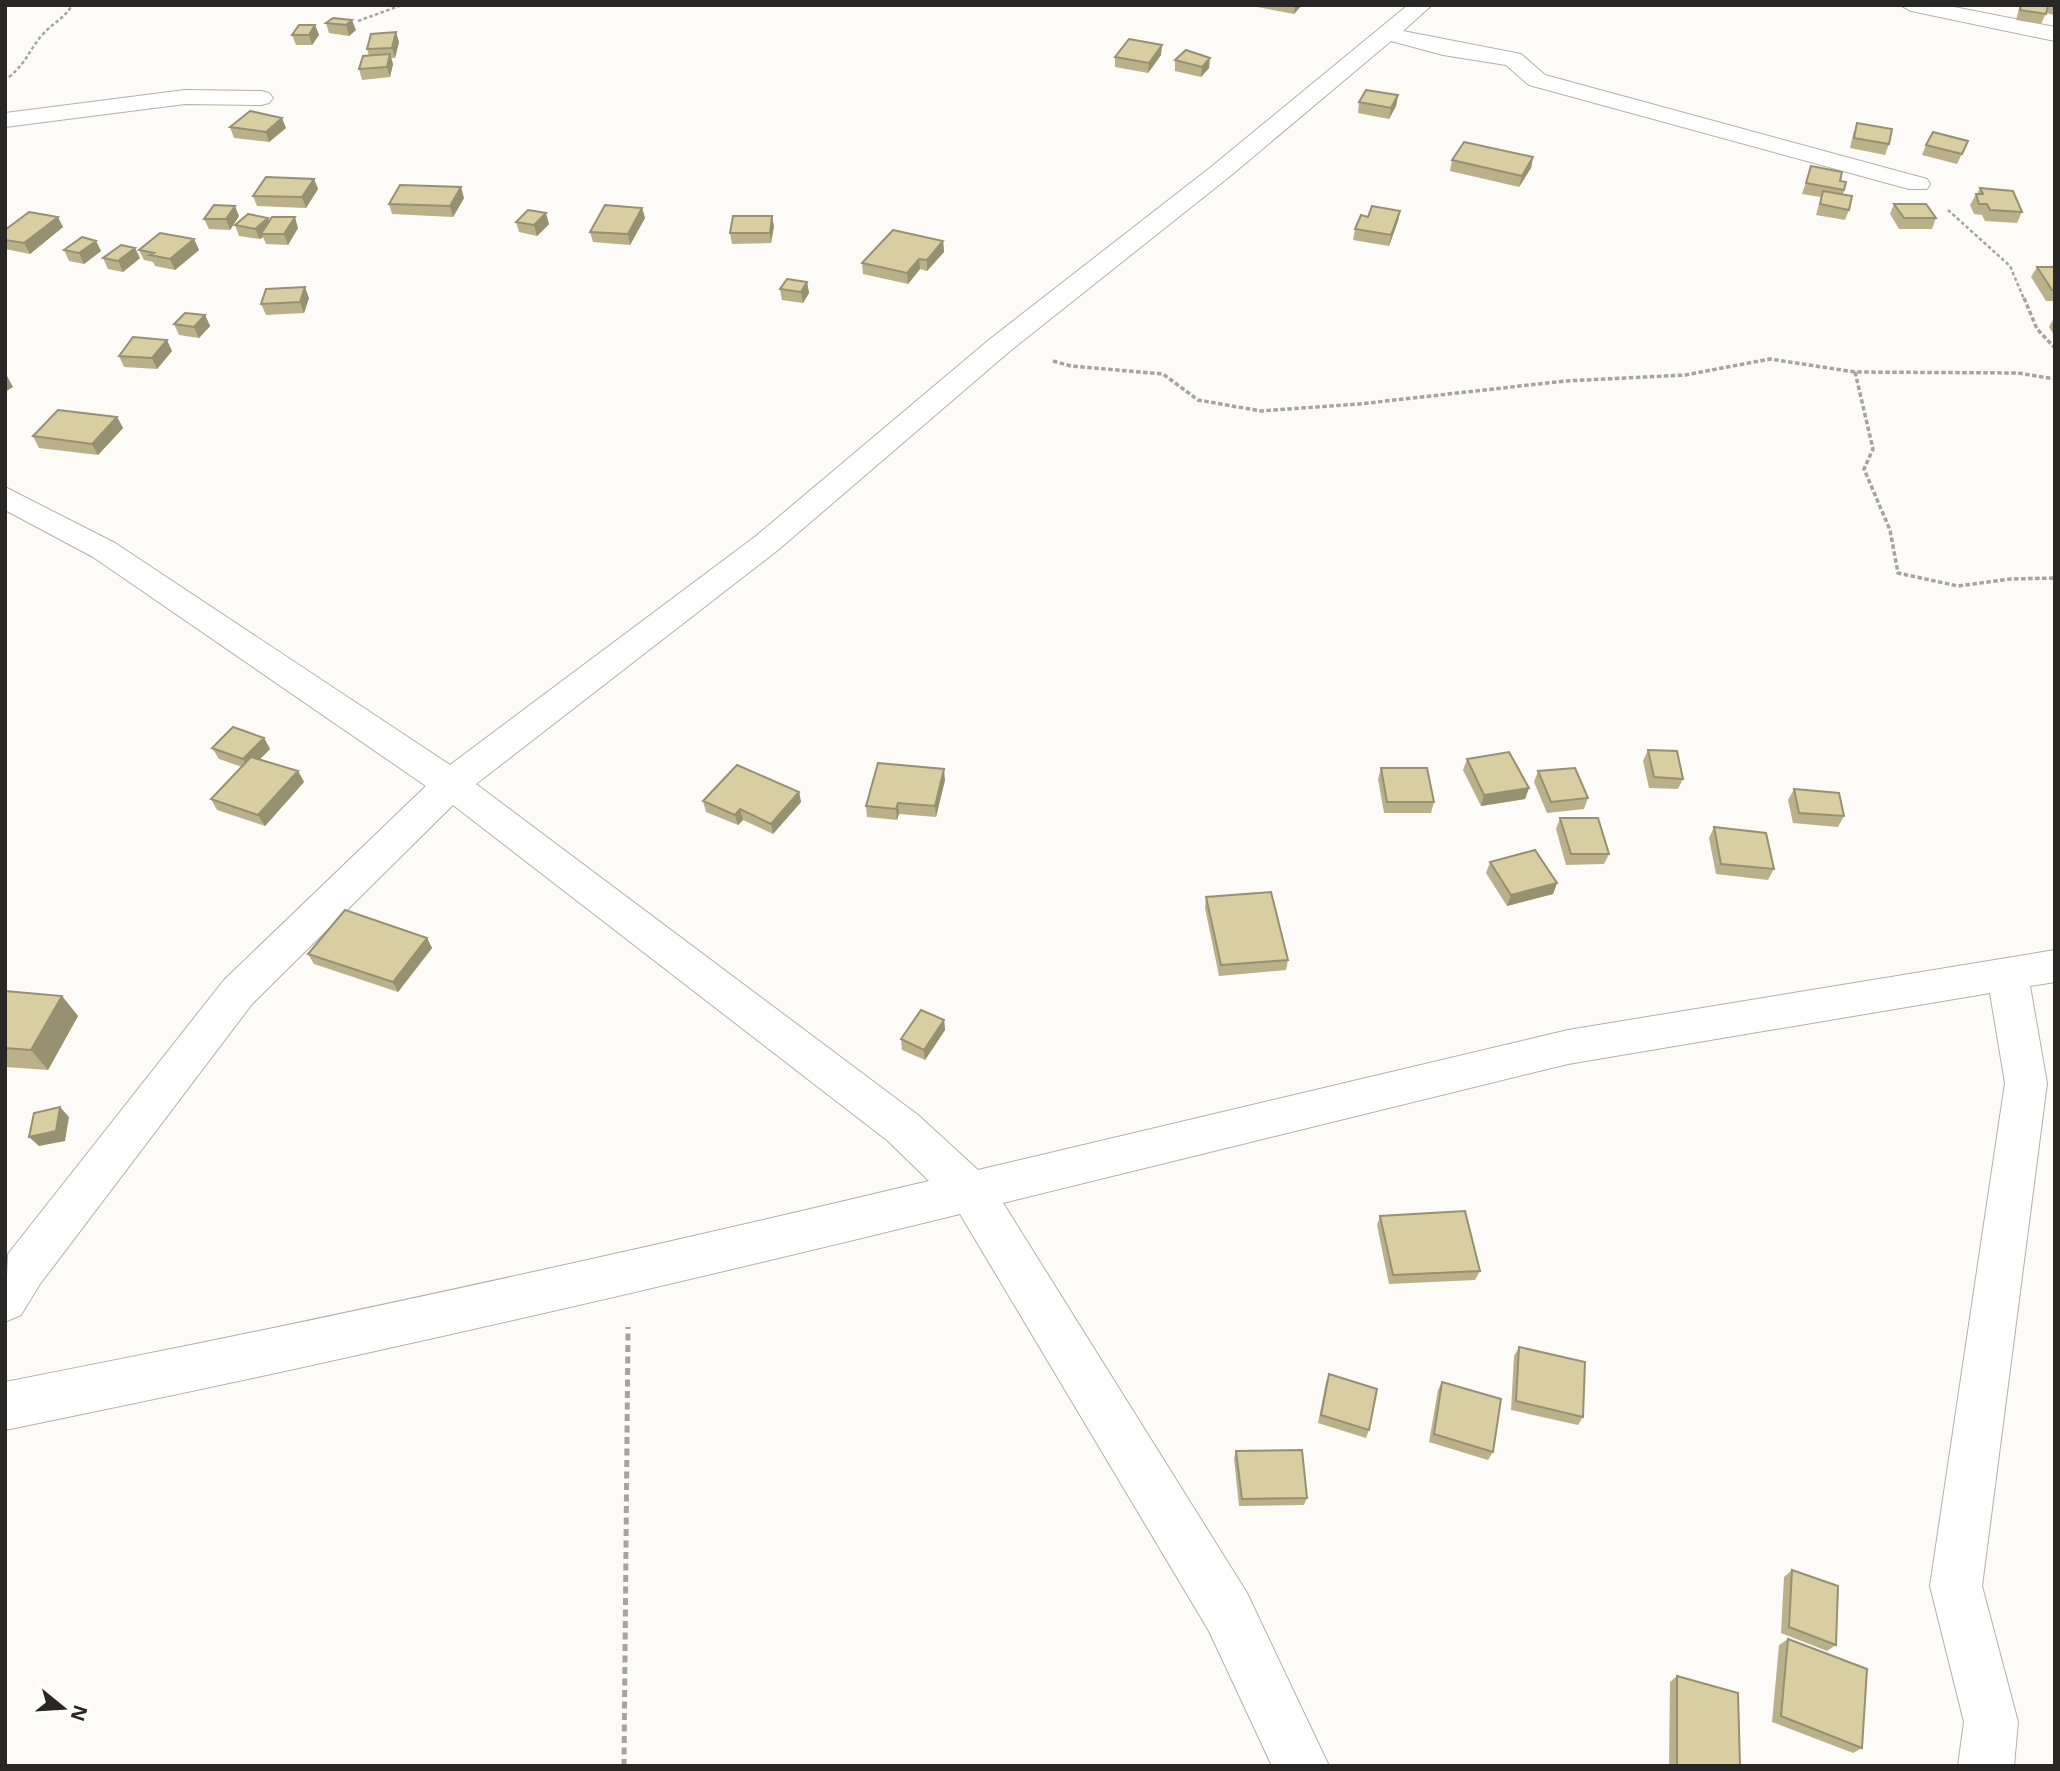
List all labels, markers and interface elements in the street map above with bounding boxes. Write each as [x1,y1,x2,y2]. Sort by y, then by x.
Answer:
north arrow [28,1673,98,1743]
text: N [64,1702,94,1725]

